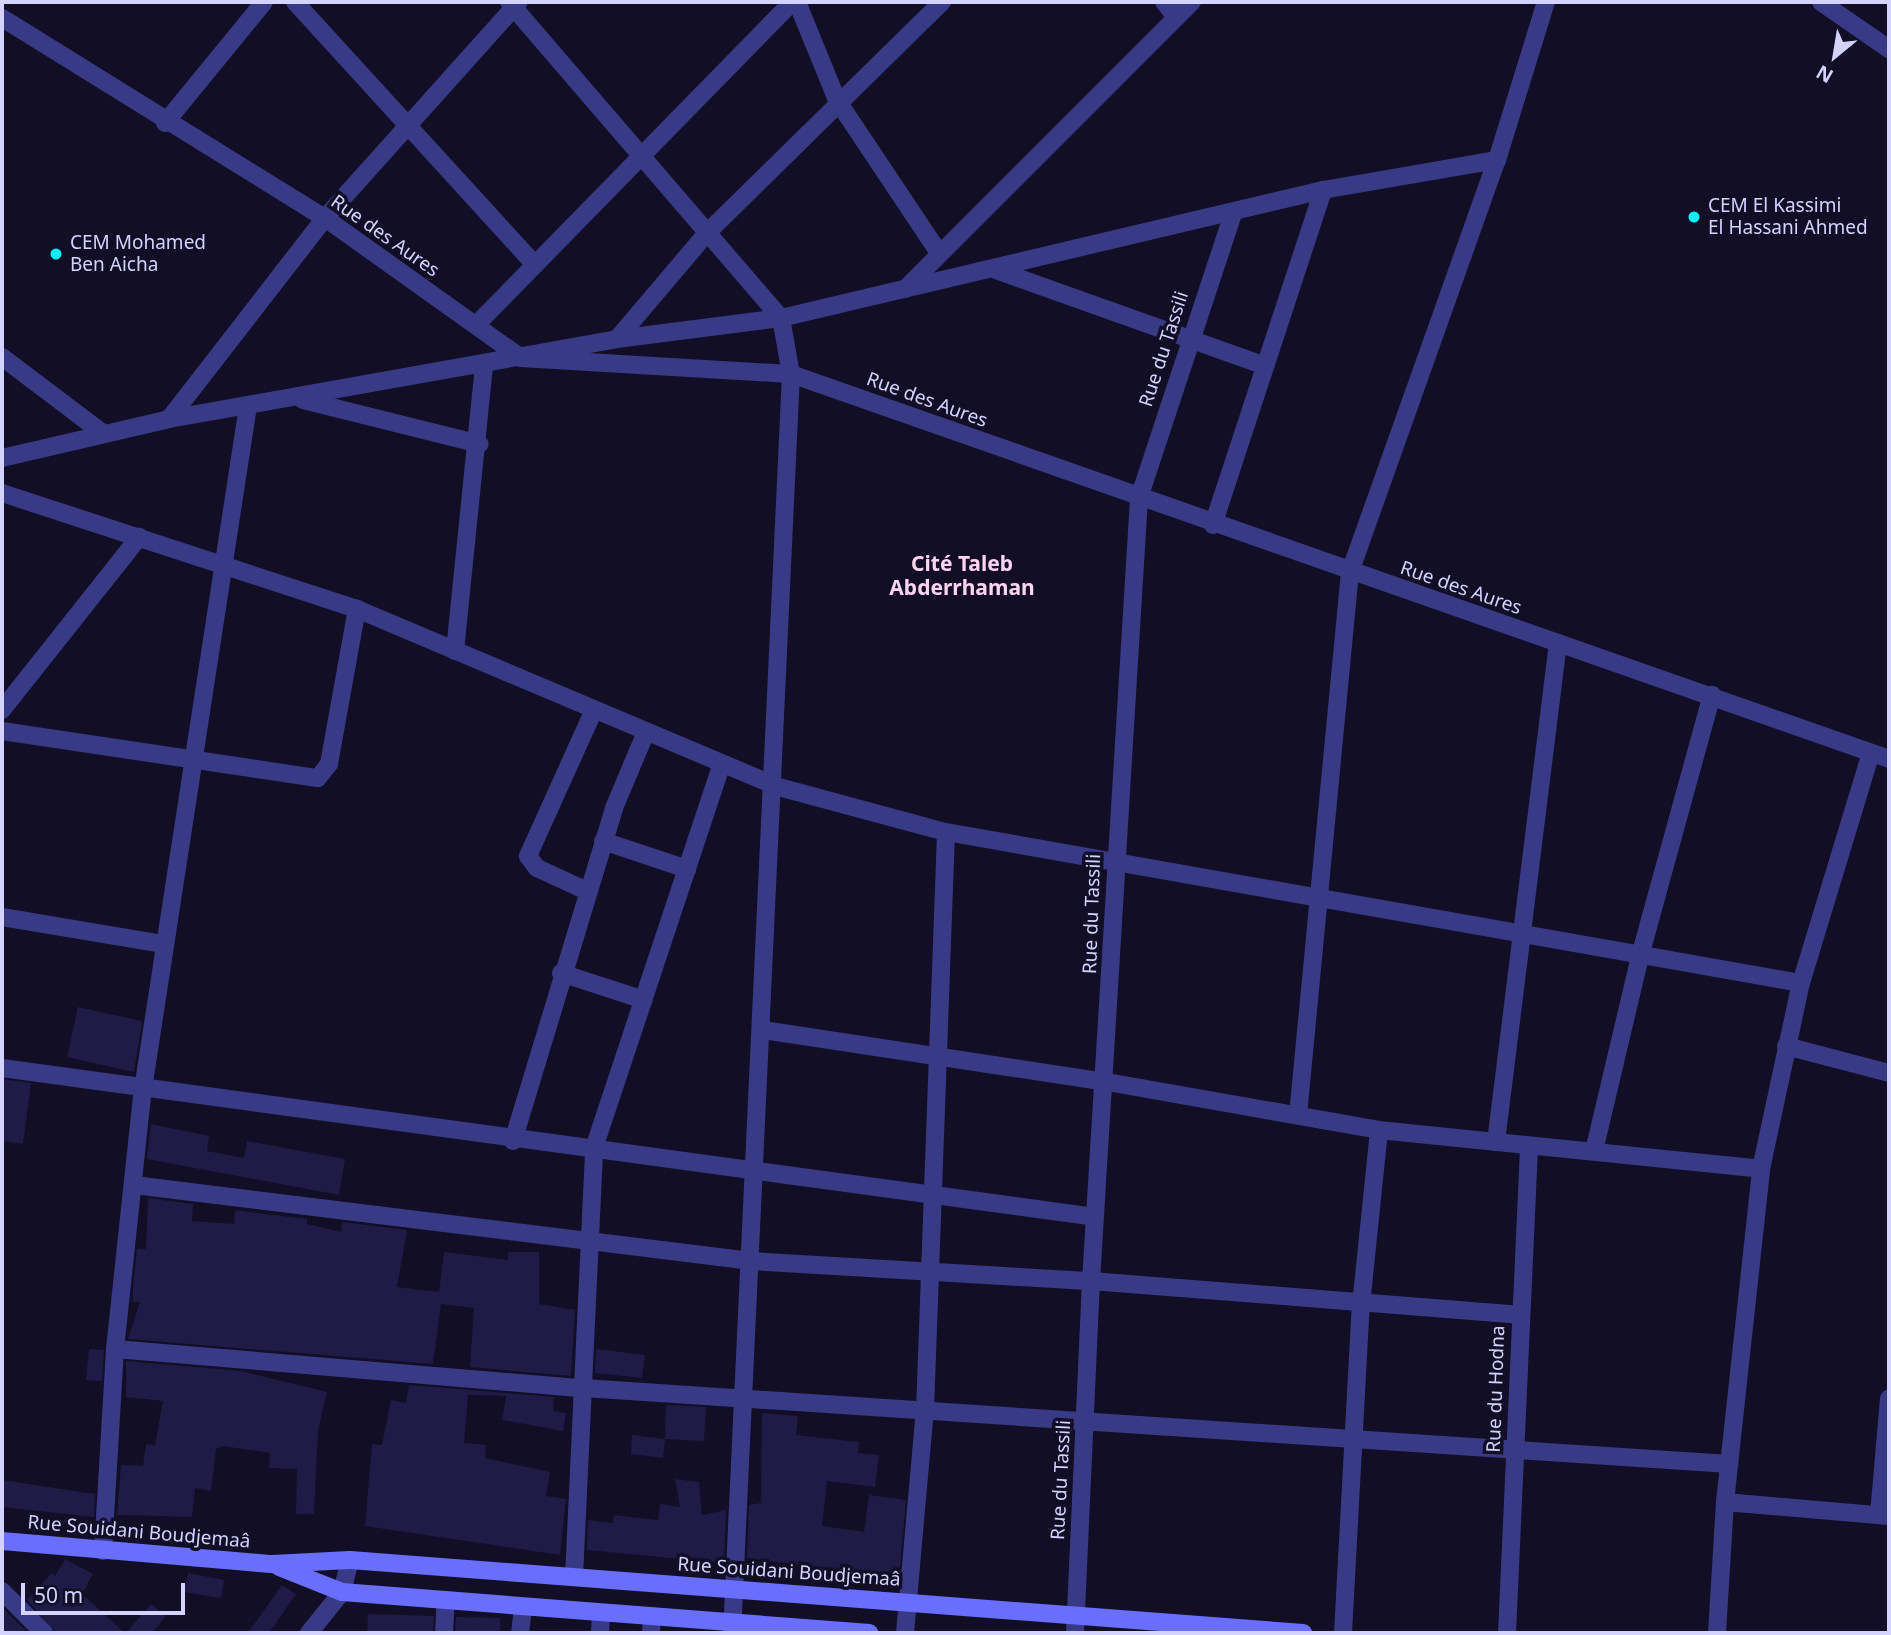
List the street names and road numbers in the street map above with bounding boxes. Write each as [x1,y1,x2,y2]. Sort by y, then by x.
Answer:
street label: Rue des Aures [327,190,443,282]
street label: Rue du Tassili [1135,288,1193,410]
street label: Rue des Aures [864,368,990,432]
street label: Rue des Aures [1397,557,1525,619]
street label: Rue du Tassili [1079,854,1105,974]
street label: Rue du Hodna [1482,1325,1510,1453]
street label: Rue du Tassili [1046,1419,1076,1541]
street label: Rue Souidani Boudjemaâ [27,1511,251,1553]
street label: Rue Souidani Boudjemaâ [677,1553,901,1591]

